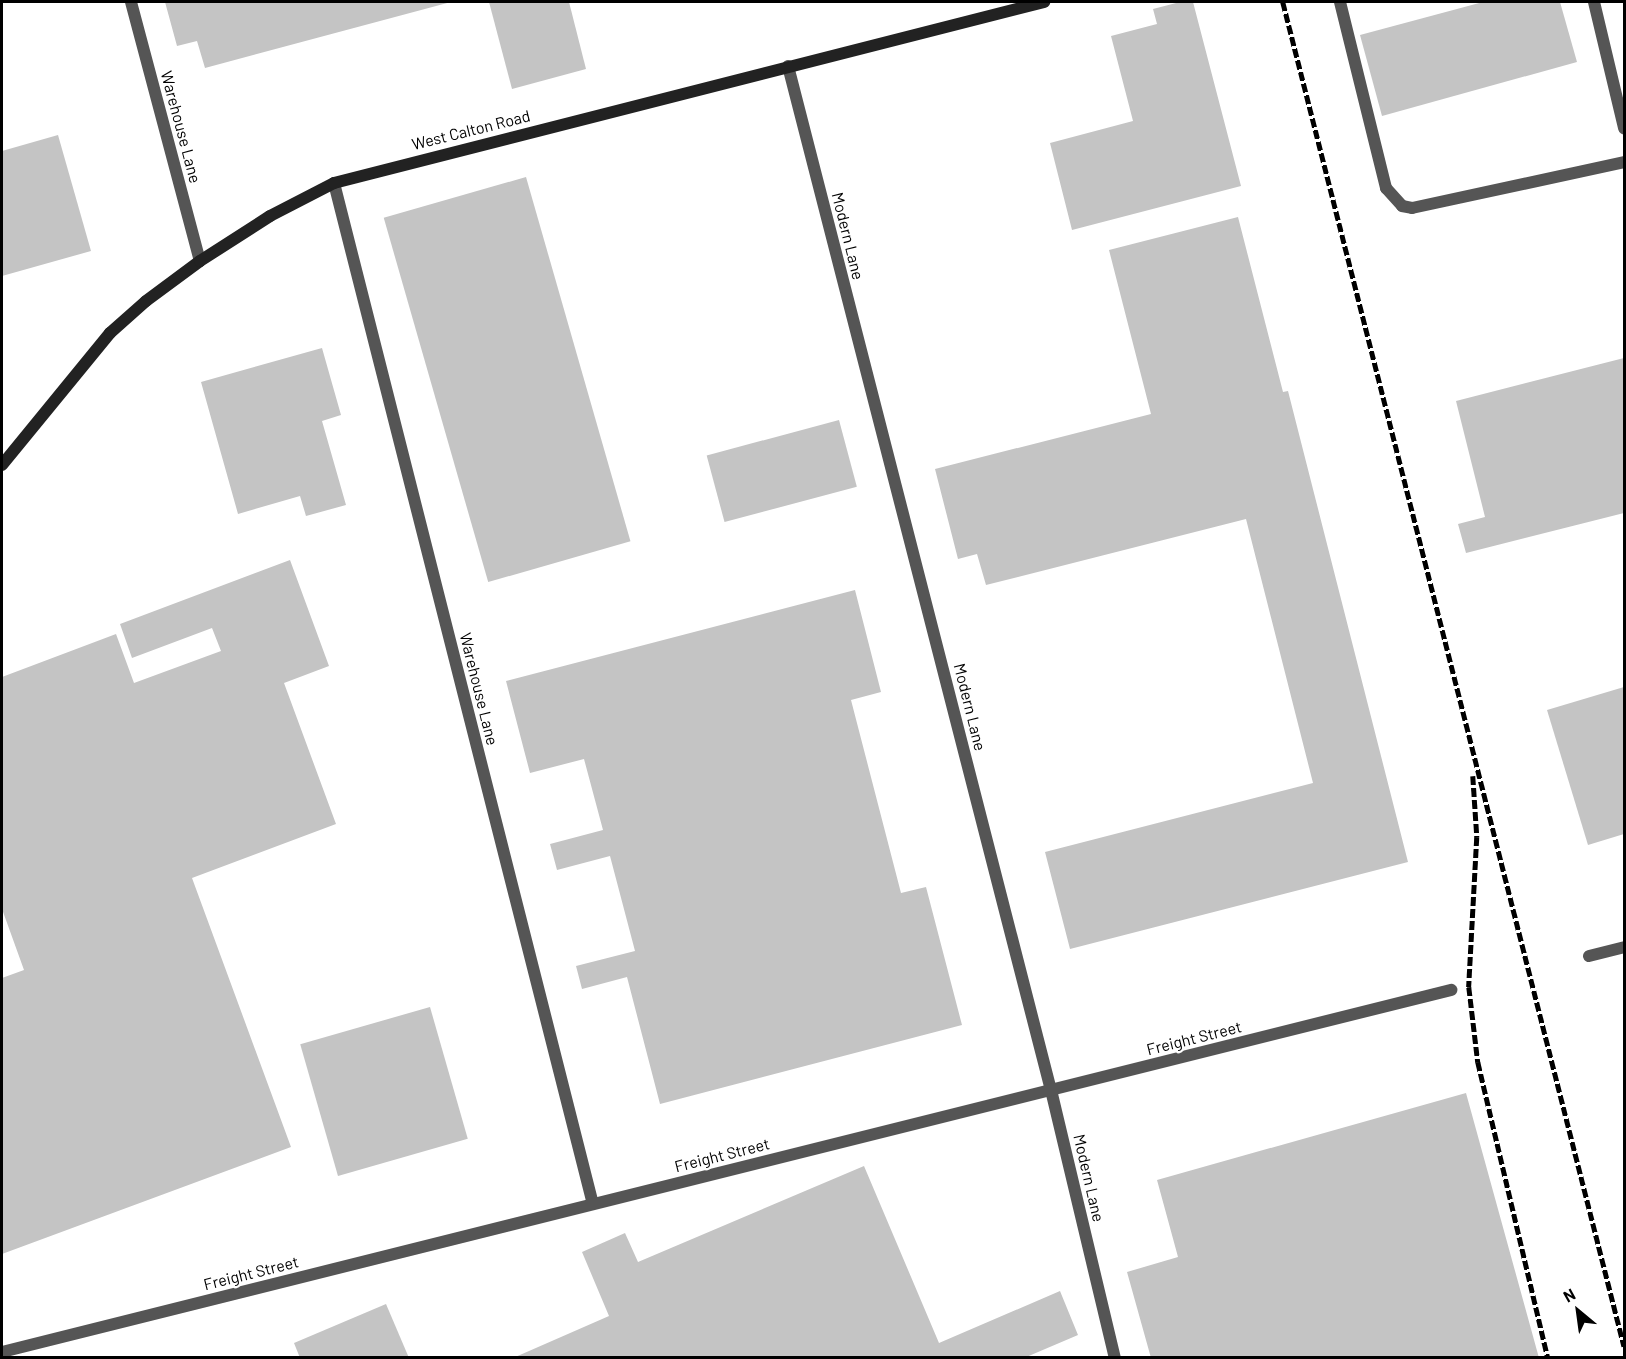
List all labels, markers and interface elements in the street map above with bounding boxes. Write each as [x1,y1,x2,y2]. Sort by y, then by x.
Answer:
street label: Warehouse Lane [157,69,205,185]
street label: West Calton Road [410,106,532,154]
street label: Modern Lane [828,190,868,282]
street label: Warehouse Lane [456,631,502,747]
street label: Modern Lane [950,661,990,753]
street label: Freight Street [1145,1017,1243,1059]
street label: Modern Lane [1070,1132,1108,1224]
street label: Freight Street [673,1134,771,1176]
street label: Freight Street [202,1252,300,1294]
north arrow [1548,1281,1608,1341]
text: N [1560,1284,1578,1306]

